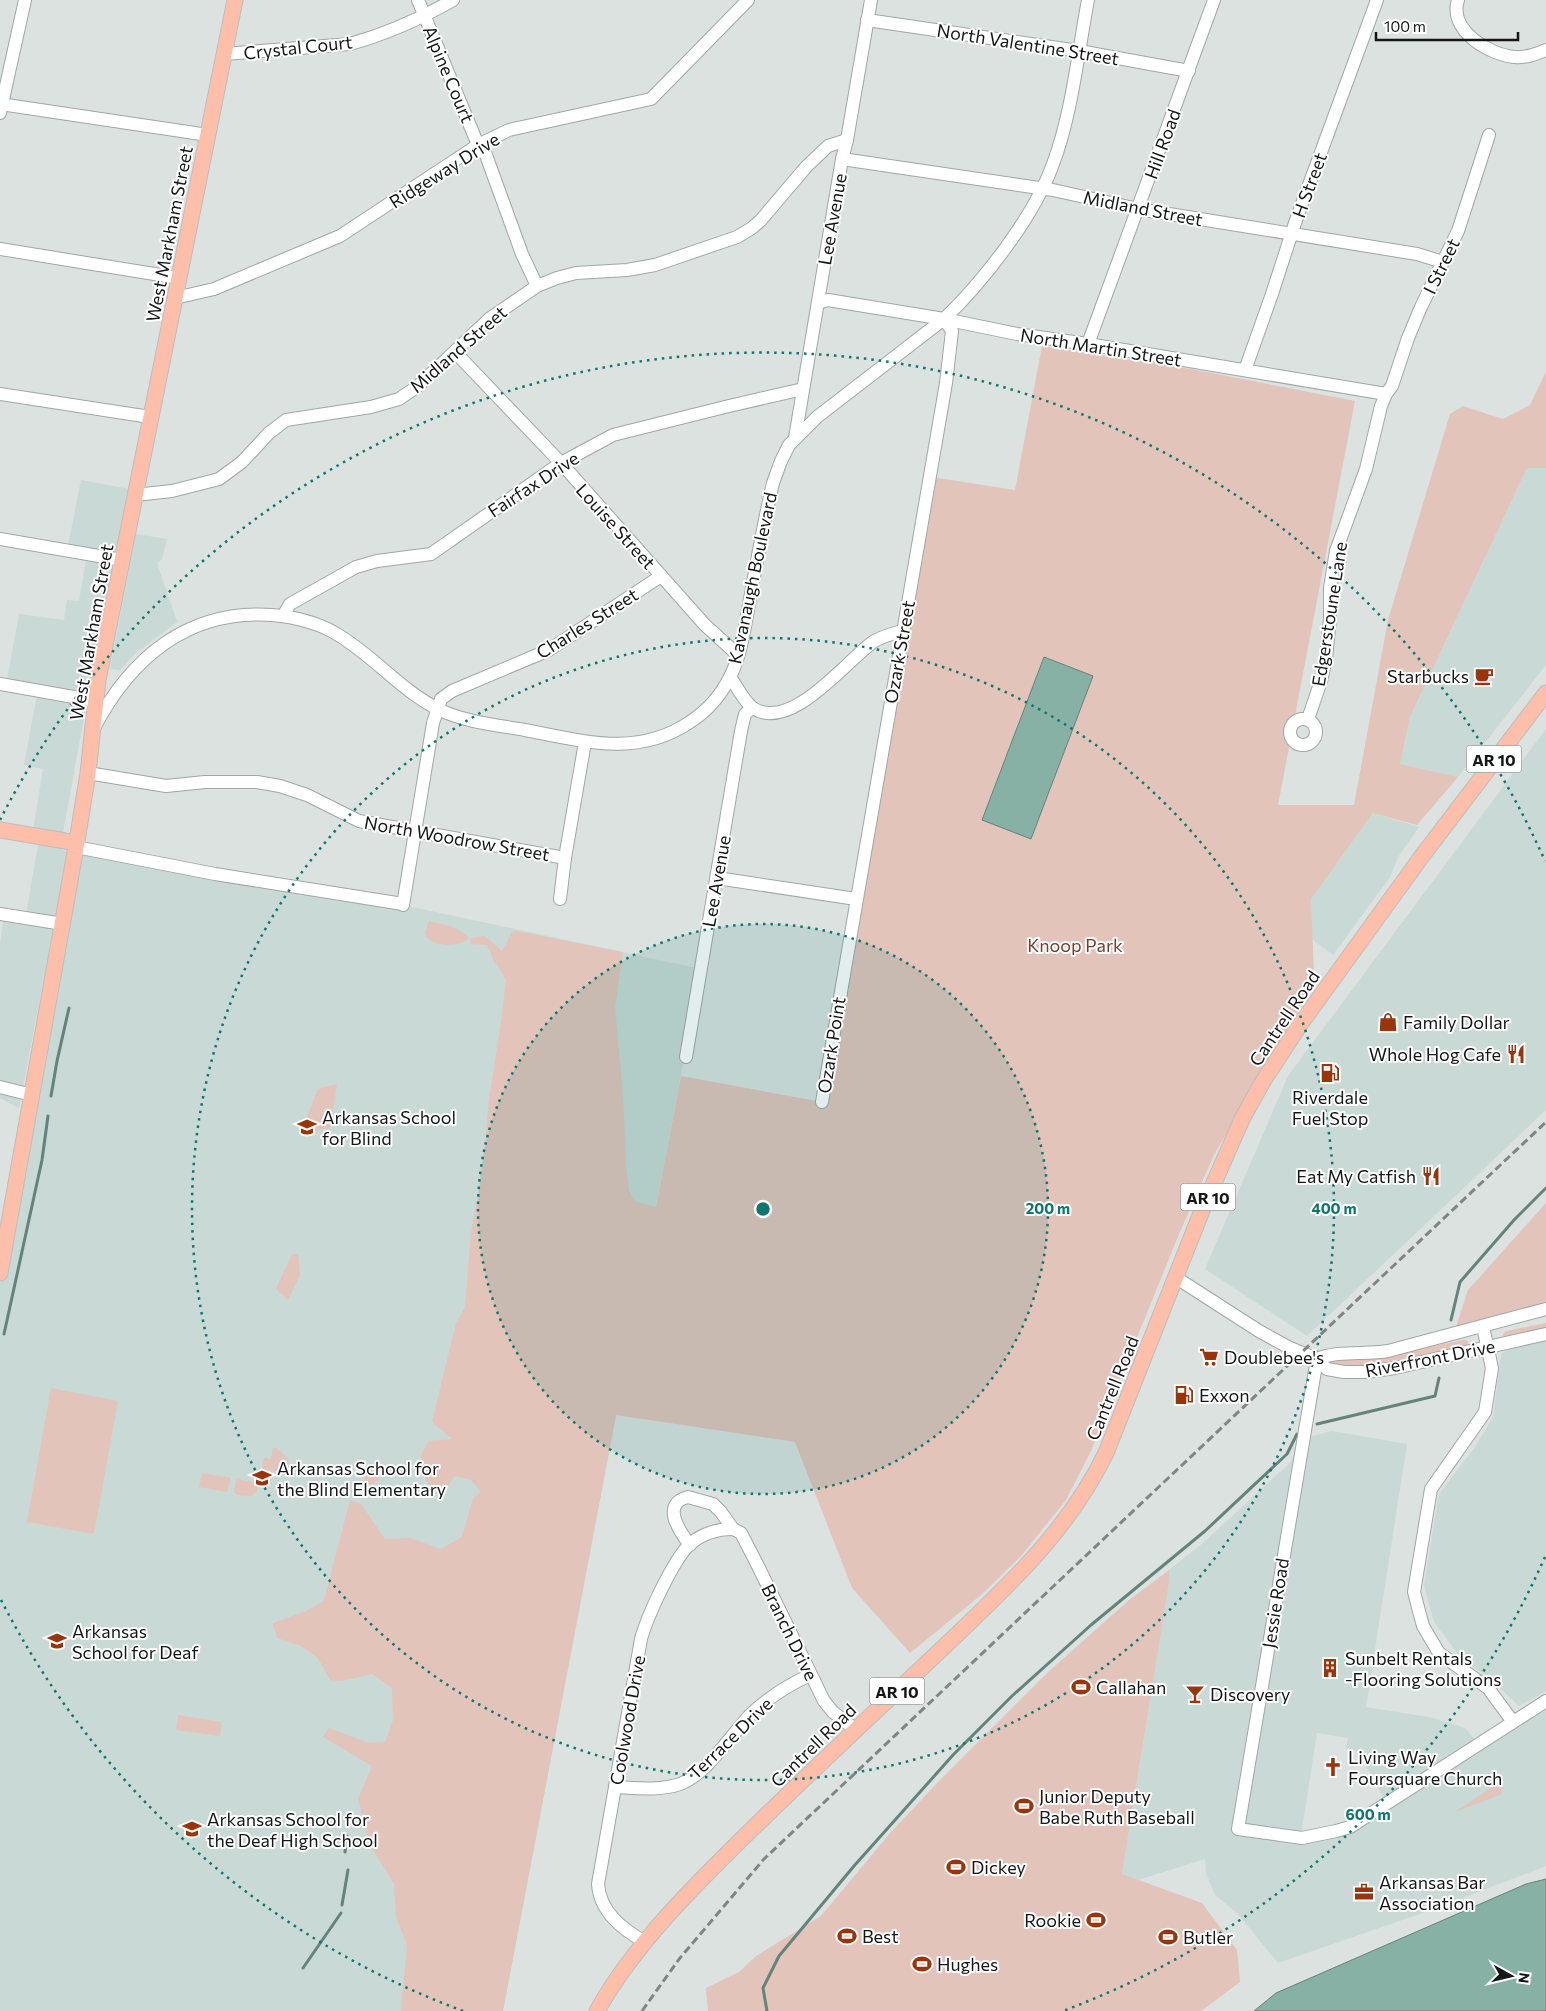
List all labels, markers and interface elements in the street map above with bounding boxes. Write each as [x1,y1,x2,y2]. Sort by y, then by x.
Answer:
scale bar [1376,10,1518,42]
text: 100 m [1384,17,1426,35]
street label: North Valentine Street [935,19,1121,69]
street label: Alpine Court [419,22,479,126]
street label: Crystal Court [242,30,354,64]
street label: Hill Road [1139,106,1185,182]
street label: Ridgeway Drive [385,127,503,213]
street label: West Markham Street [141,144,197,324]
street label: H Street [1287,149,1331,221]
street label: Lee Avenue [813,171,851,267]
street label: Midland Street [1081,186,1205,230]
street label: I Street [1418,235,1464,297]
street label: Midland Street [405,301,511,397]
street label: North Martin Street [1019,323,1183,371]
street label: Fairfax Drive [483,446,583,522]
street label: Louise Street [572,479,660,573]
street label: Kavanaugh Boulevard [723,490,781,666]
street label: Edgerstoune Lane [1307,540,1351,688]
street label: West Markham Street [65,542,117,722]
street label: Charles Street [532,583,642,663]
street label: Ozark Street [879,599,919,705]
place label: Starbucks [1387,665,1469,687]
cafe icon: Starbucks [1473,665,1495,687]
road number: AR 10 [1466,746,1522,772]
street label: North Woodrow Street [363,811,551,865]
street label: Lee Avenue [697,833,735,929]
park label: Knoop Park [1027,934,1123,956]
street label: Cantrell Road [1244,966,1324,1070]
street label: Ozark Point [813,995,849,1095]
shop icon: Family Dollar [1377,1011,1399,1033]
place label: Family Dollar [1403,1011,1510,1033]
place label: Whole Hog Cafe [1369,1043,1501,1065]
restaurant icon: Whole Hog Cafe [1505,1043,1527,1065]
fuel station icon: Riverdale Fuel Stop [1319,1062,1341,1084]
place label: Riverdale Fuel Stop [1292,1086,1368,1129]
place label: Arkansas School for Blind [322,1106,456,1149]
school or university icon: Arkansas School for Blind [296,1116,318,1138]
place label: Eat My Catfish [1296,1165,1416,1187]
restaurant icon: Eat My Catfish [1420,1165,1442,1187]
road number: AR 10 [1180,1184,1236,1210]
text: 200 m [1026,1199,1070,1217]
text: 400 m [1311,1199,1357,1217]
centre of rings [754,1200,772,1218]
street label: Cantrell Road [1081,1333,1143,1443]
street label: Riverfront Drive [1363,1335,1497,1381]
supermarket icon: Doublebee's [1198,1346,1220,1368]
place label: Doublebee's [1224,1346,1324,1368]
fuel station icon: Exxon [1173,1384,1195,1406]
place label: Exxon [1199,1384,1250,1406]
place label: Arkansas School for the Blind Elementary [277,1457,446,1500]
school or university icon: Arkansas School for the Blind Elementary [251,1467,273,1489]
street label: Jessie Road [1257,1556,1293,1650]
street label: Branch Drive [757,1580,823,1684]
place label: Arkansas School for Deaf [72,1620,200,1663]
school or university icon: Arkansas School for Deaf [46,1630,68,1652]
place label: Sunbelt Rentals -Flooring Solutions [1345,1647,1502,1690]
street label: Coolwood Drive [605,1653,649,1787]
building icon: Sunbelt Rentals -Flooring Solutions [1319,1657,1341,1679]
sports icon: Callahan [1070,1676,1092,1698]
place label: Callahan [1096,1676,1166,1698]
road number: AR 10 [870,1678,924,1704]
bar icon: Discovery [1184,1683,1206,1705]
place label: Discovery [1210,1683,1290,1705]
street label: Terrace Drive [683,1692,777,1784]
street label: Cantrell Road [766,1699,860,1791]
place label: Living Way Foursquare Church [1348,1746,1502,1789]
church icon: Living Way Foursquare Church [1322,1756,1344,1778]
place label: Junior Deputy Babe Ruth Baseball [1039,1785,1195,1828]
sports icon: Junior Deputy Babe Ruth Baseball [1013,1795,1035,1817]
text: 600 m [1345,1805,1391,1823]
place label: Arkansas School for the Deaf High School [207,1808,378,1851]
school or university icon: Arkansas School for the Deaf High School [181,1818,203,1840]
sports icon: Dickey [945,1856,967,1878]
place label: Dickey [971,1856,1026,1878]
place label: Arkansas Bar Association [1379,1871,1486,1914]
office icon: Arkansas Bar Association [1353,1881,1375,1903]
place label: Rookie [1024,1909,1081,1931]
sports icon: Rookie [1085,1909,1107,1931]
sports icon: Best [836,1925,858,1947]
place label: Best [862,1925,899,1947]
sports icon: Butler [1157,1926,1179,1948]
place label: Butler [1183,1926,1233,1948]
north arrow [1486,1951,1536,2001]
sports icon: Hughes [911,1953,933,1975]
place label: Hughes [937,1953,998,1975]
text: N [1515,1971,1534,1984]

